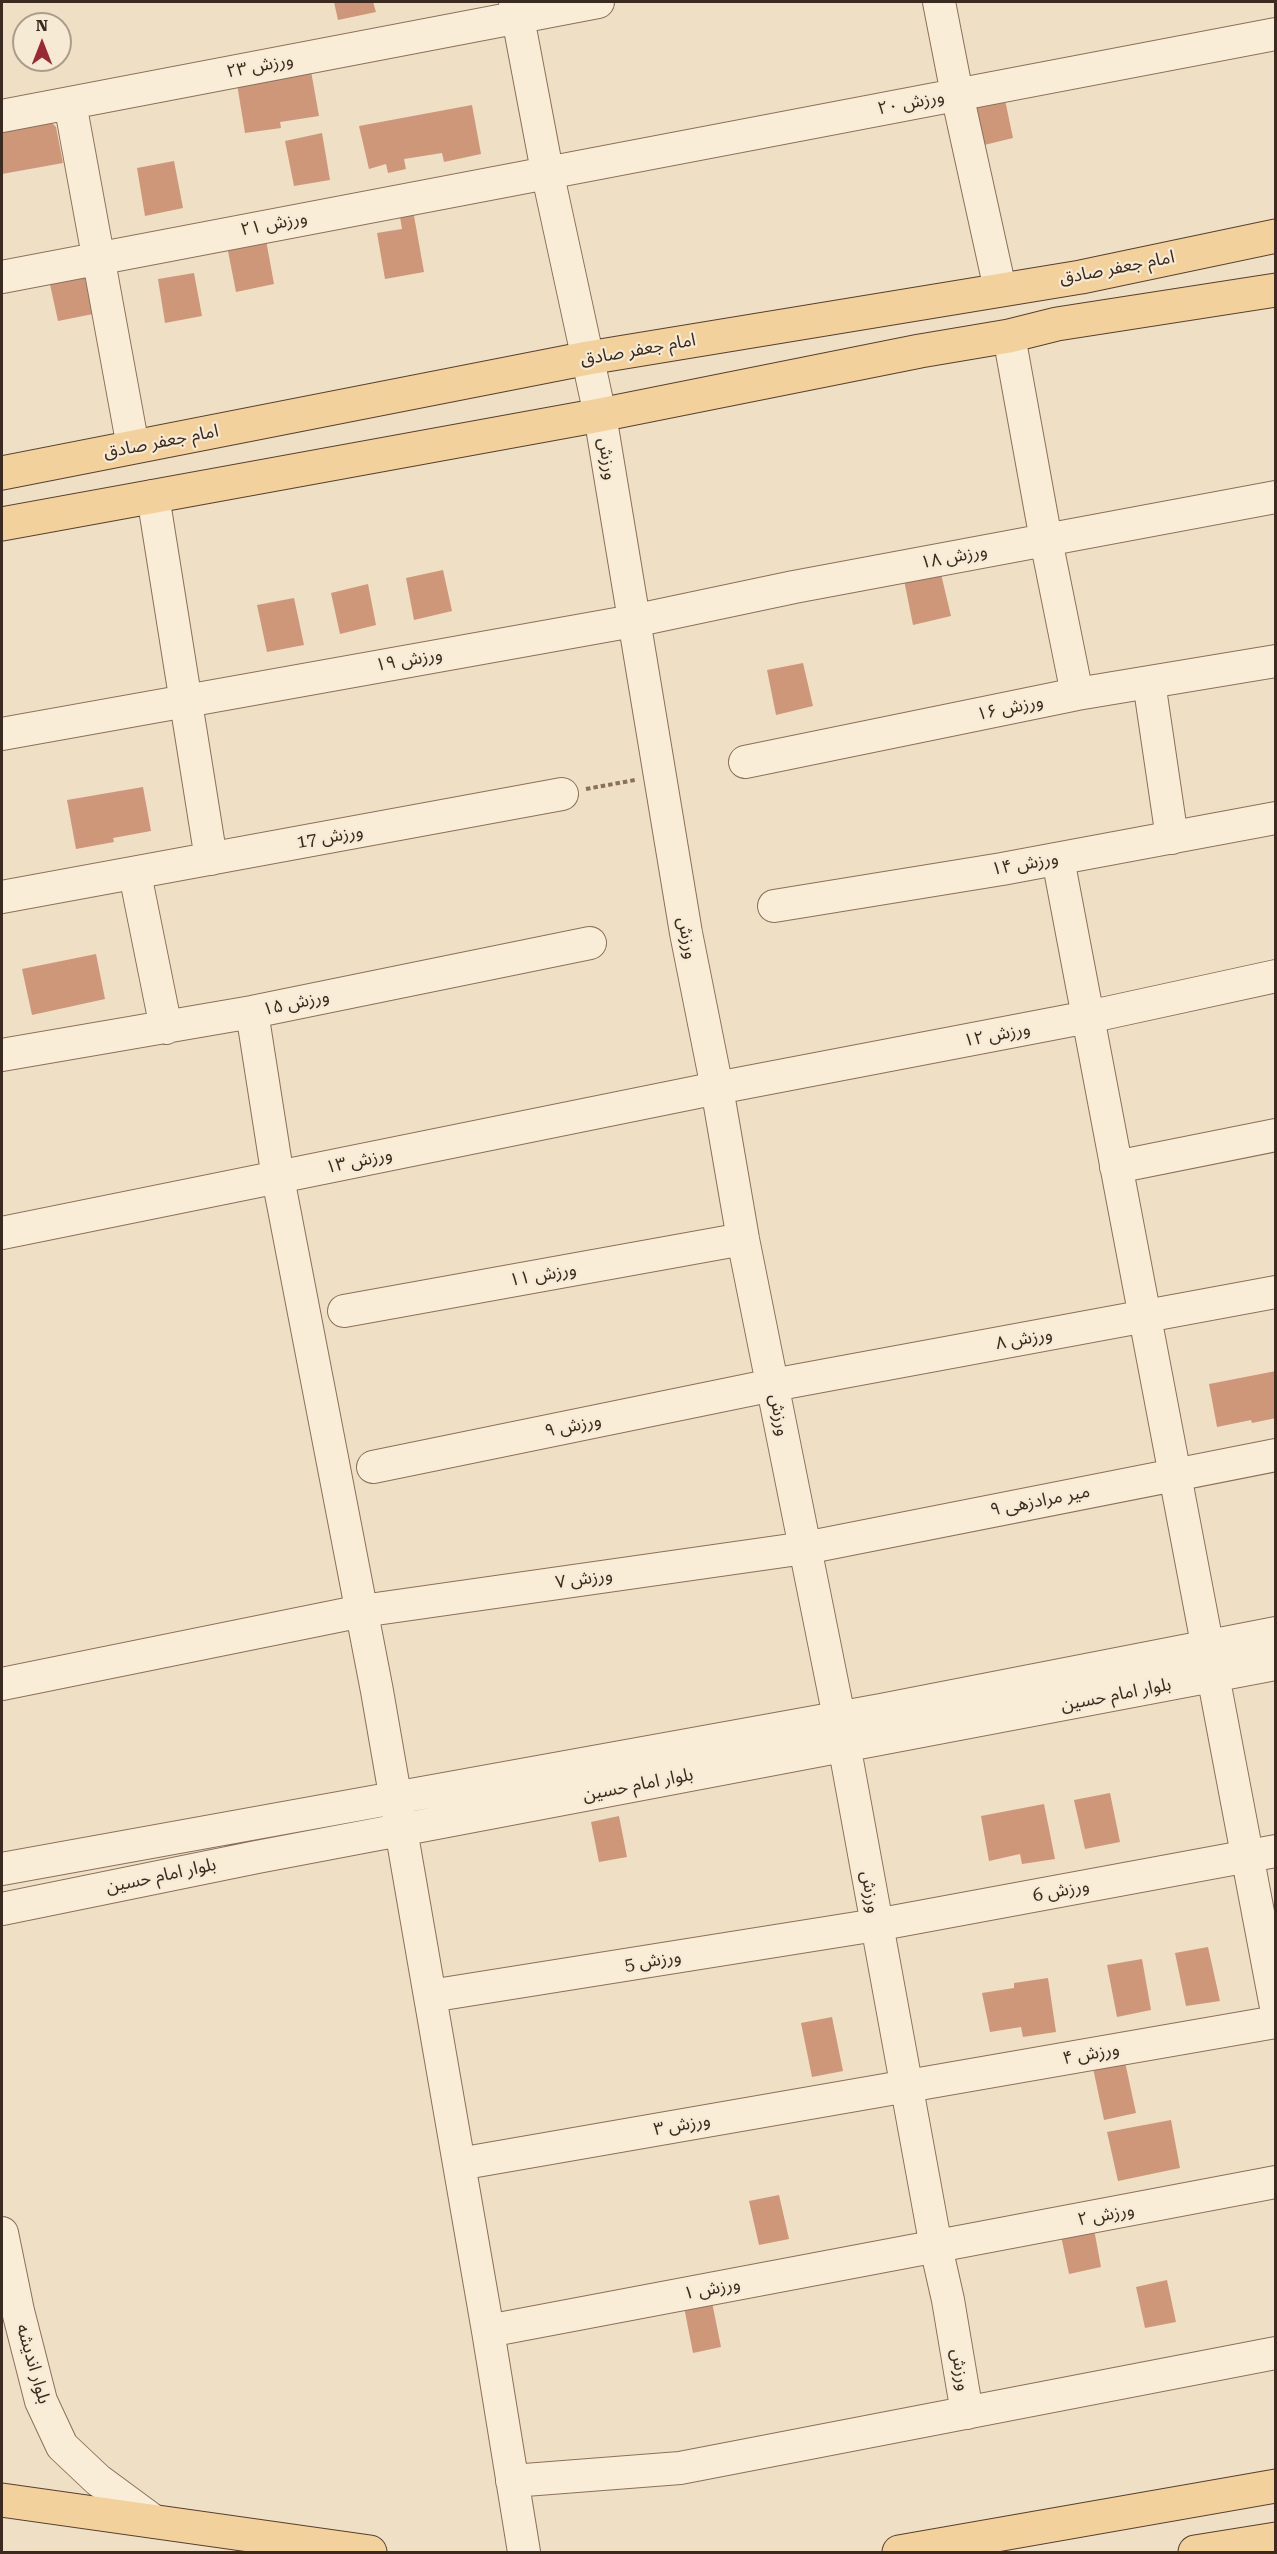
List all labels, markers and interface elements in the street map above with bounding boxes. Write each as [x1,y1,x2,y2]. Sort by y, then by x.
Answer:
north arrow [12,12,72,72]
text: N [36,16,48,35]
street label: ورزش ۲۳ [225,49,295,83]
street label: ورزش ۲۰ [876,86,946,120]
street label: ورزش ۲۱ [239,207,309,241]
street label: امام جعفر صادق [1058,246,1176,290]
street label: امام جعفر صادق [579,329,697,371]
street label: امام جعفر صادق [102,420,220,464]
street label: ورزش [593,436,621,482]
street label: ورزش ۱۸ [919,540,989,574]
street label: ورزش ۱۹ [374,643,444,677]
street label: ورزش ۱۶ [975,690,1045,726]
street label: ورزش 17 [295,821,365,853]
street label: ورزش ۱۴ [990,847,1060,881]
street label: ورزش [672,915,702,961]
street label: ورزش ۱۵ [261,985,331,1021]
street label: ورزش ۱۲ [962,1018,1032,1052]
street label: ورزش ۱۳ [324,1143,394,1179]
street label: ورزش ۱۱ [508,1258,578,1292]
street label: ورزش ۸ [994,1323,1054,1355]
street label: ورزش [764,1392,794,1438]
street label: ورزش ۹ [543,1409,603,1443]
street label: میر مرادزهی ۹ [988,1481,1092,1521]
street label: ورزش ۷ [554,1564,614,1594]
street label: بلوار امام حسین [1059,1674,1173,1716]
street label: بلوار امام حسین [581,1764,695,1806]
street label: بلوار امام حسین [104,1854,218,1898]
street label: ورزش [856,1869,884,1915]
street label: ورزش 6 [1031,1875,1091,1907]
street label: ورزش 5 [623,1946,683,1976]
street label: ورزش ۴ [1061,2038,1121,2070]
street label: ورزش ۳ [652,2109,712,2141]
street label: ورزش ۲ [1076,2199,1136,2231]
street label: ورزش ۱ [682,2273,742,2305]
street label: بلوار اندیشه [11,2321,55,2407]
street label: ورزش [946,2347,974,2393]

